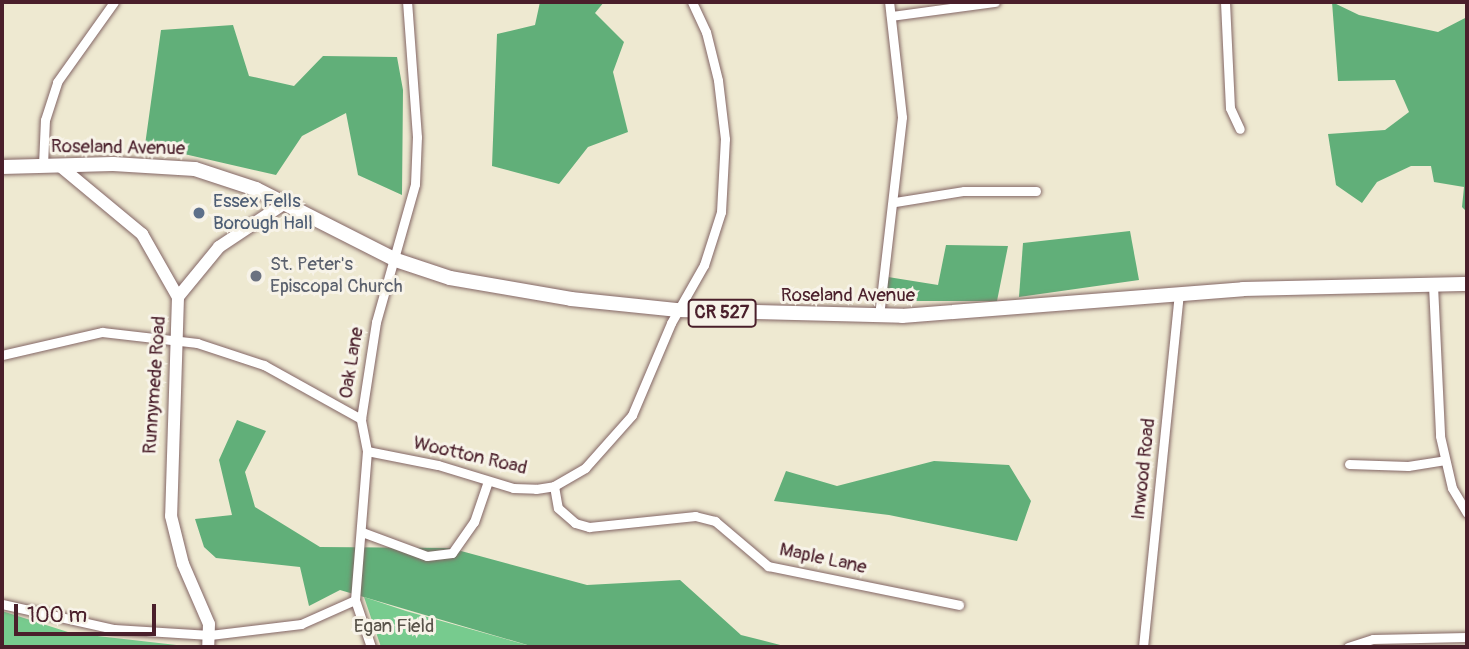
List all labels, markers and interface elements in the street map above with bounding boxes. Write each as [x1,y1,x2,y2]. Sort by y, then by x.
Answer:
street label: Roseland Avenue [51,135,185,161]
place label: Essex Fells Borough Hall [213,191,313,235]
marker: Essex Fells Borough Hall [191,205,207,221]
place label: St. Peter's Episcopal Church [270,254,403,298]
marker: St. Peter's Episcopal Church [248,268,264,284]
street label: Roseland Avenue [781,285,915,307]
road number: CR 527 [687,298,757,328]
street label: Runnymede Road [139,315,171,455]
street label: Oak Lane [335,326,369,400]
street label: Inwood Road [1127,417,1161,521]
street label: Wootton Road [411,432,529,480]
street label: Maple Lane [777,539,869,579]
scale bar [18,590,159,634]
text: 100 m [27,602,87,629]
park label: Egan Field [354,616,434,638]

